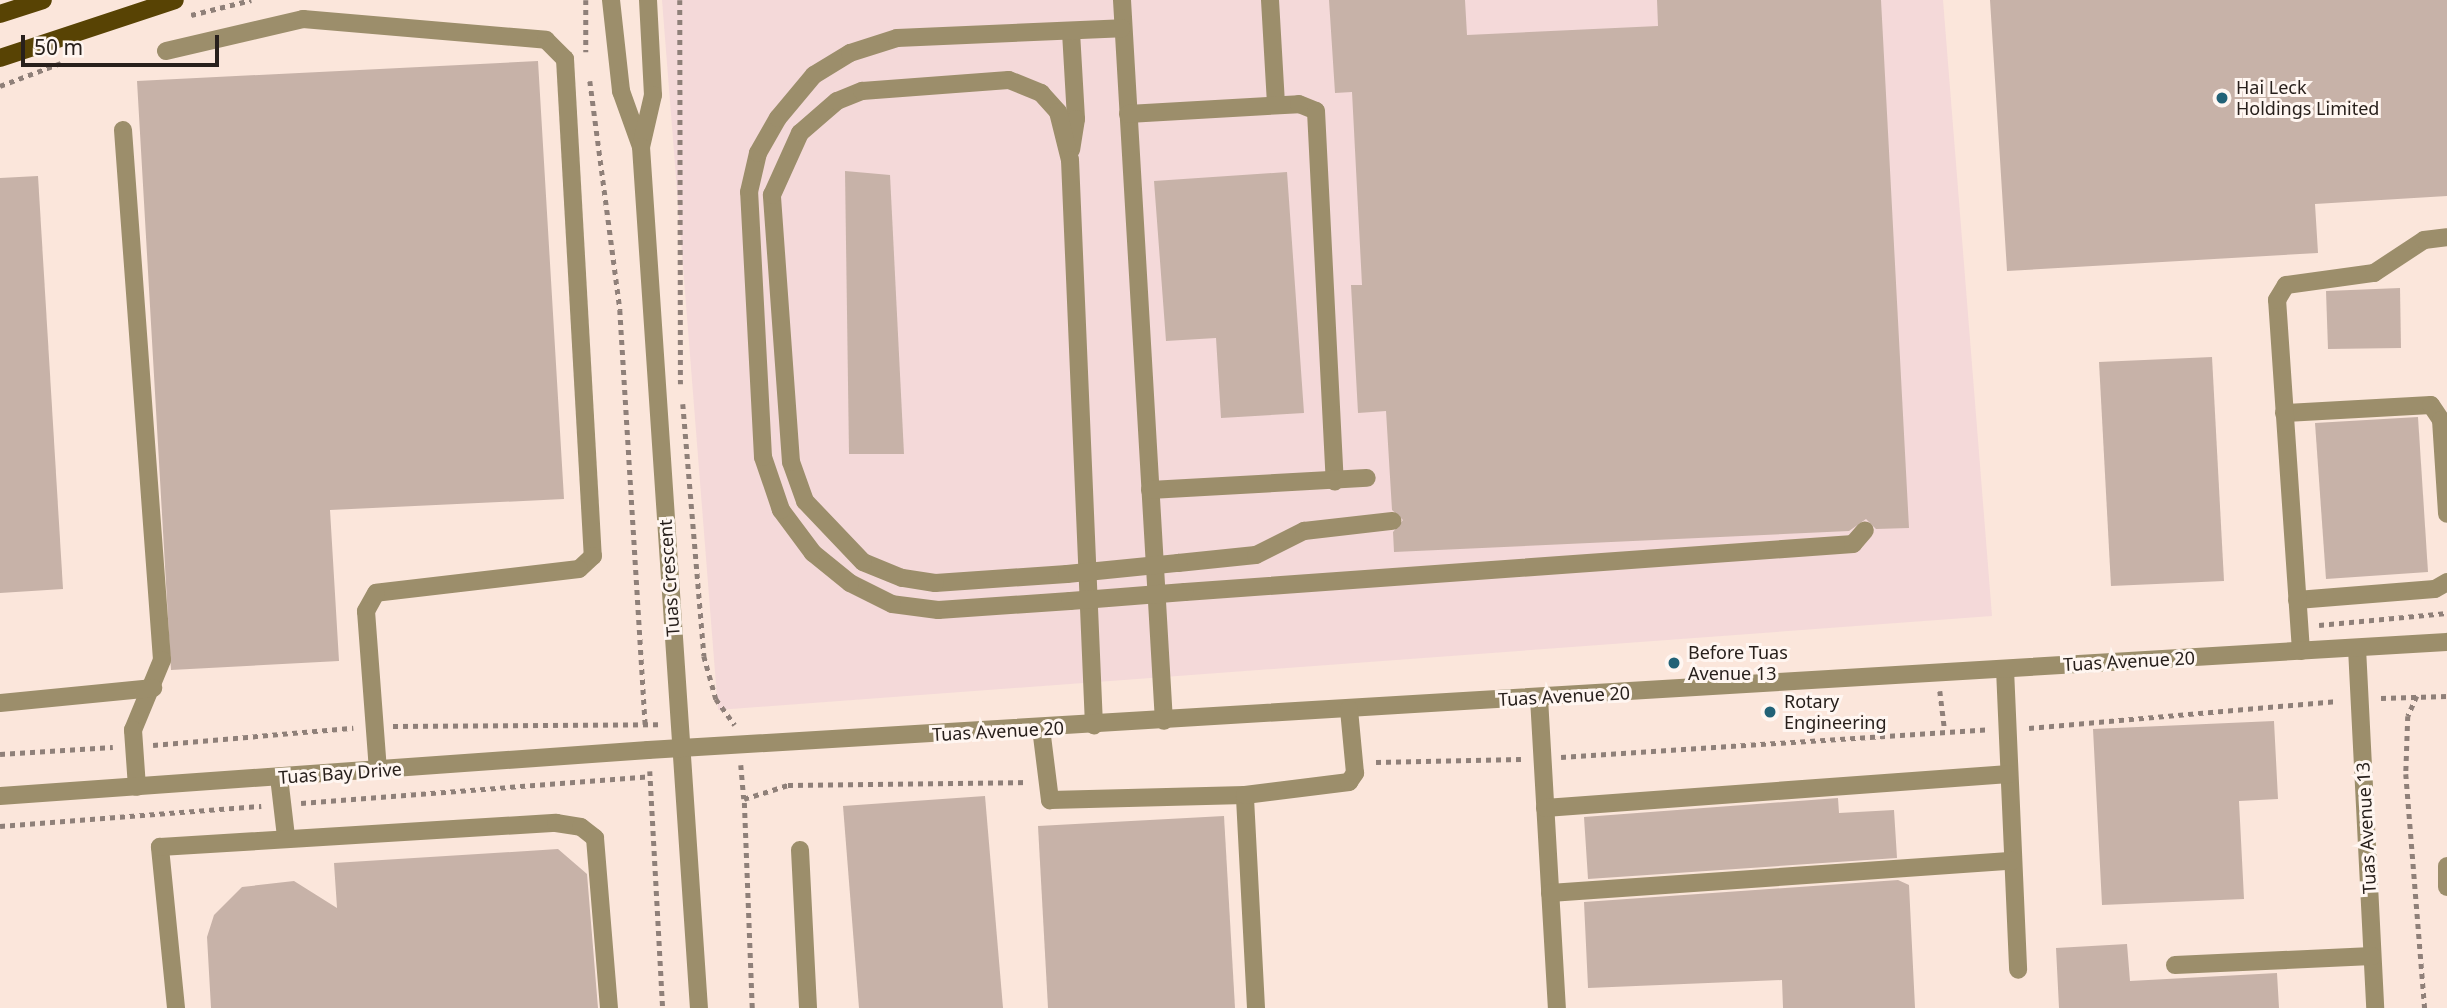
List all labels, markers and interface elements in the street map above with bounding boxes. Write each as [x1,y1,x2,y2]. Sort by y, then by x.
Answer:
scale bar [24,21,222,65]
text: 50 m [34,33,83,61]
place label: Hai Leck Holdings Limited [2236,77,2379,119]
marker: Hai Leck Holdings Limited [2214,90,2230,106]
street label: Tuas Crescent [654,519,684,637]
place label: Before Tuas Avenue 13 [1688,642,1788,684]
street label: Tuas Avenue 20 [2062,647,2196,675]
marker: Before Tuas Avenue 13 [1666,655,1682,671]
street label: Tuas Avenue 20 [1497,682,1631,710]
place label: Rotary Engineering [1784,691,1887,734]
marker: Rotary Engineering [1762,704,1778,720]
street label: Tuas Avenue 20 [931,717,1065,745]
street label: Tuas Bay Drive [277,758,403,788]
street label: Tuas Avenue 13 [2352,761,2380,895]

